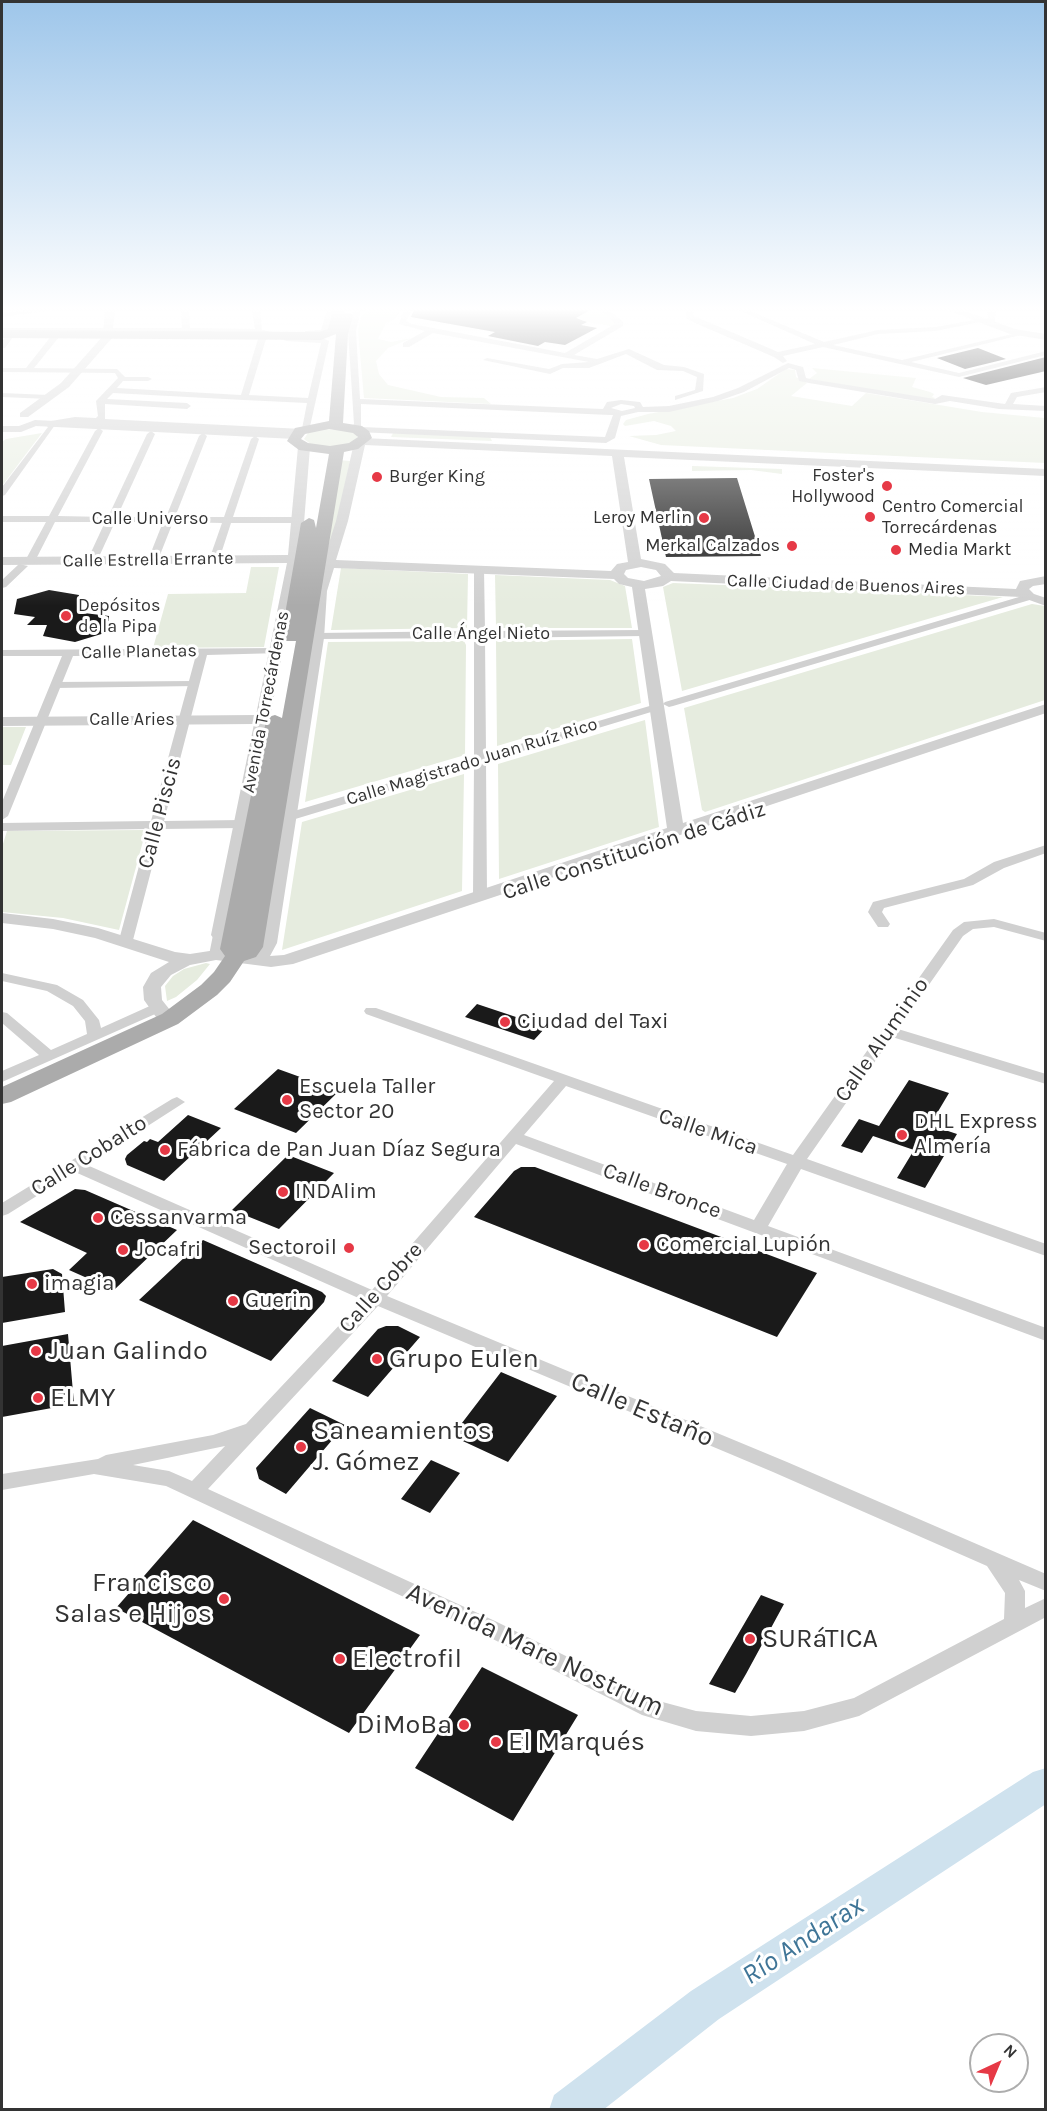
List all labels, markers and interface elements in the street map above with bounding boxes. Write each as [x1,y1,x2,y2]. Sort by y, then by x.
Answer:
place label: Foster's Hollywood [791,465,875,508]
place label: Burger King [389,466,485,488]
marker: Burger King [370,470,384,484]
marker: Foster's Hollywood [880,479,894,493]
place label: Centro Comercial Torrecárdenas [882,496,1024,538]
place label: Leroy Merlin [593,507,692,529]
street label: Calle Universo [92,508,208,530]
marker: Centro Comercial Torrecárdenas [863,510,877,524]
marker: Leroy Merlin [697,511,711,525]
place label: Merkal Calzados [645,535,780,557]
marker: Merkal Calzados [785,539,799,553]
place label: Media Markt [908,539,1011,561]
marker: Media Markt [889,543,903,557]
street label: Calle Estrella Errante [62,548,234,572]
street label: Calle Ciudad de Buenos Aires [727,570,965,600]
place label: Depósitos de la Pipa [78,595,160,638]
marker: Depósitos de la Pipa [59,609,73,623]
street label: Avenida Torrecárdenas [238,609,294,795]
street label: Calle Ángel Nieto [412,623,550,645]
street label: Calle Planetas [81,640,197,664]
street label: Calle Aries [89,709,175,731]
street label: Calle Magistrado Juan Ruíz Rico [344,713,600,811]
street label: Calle Piscis [132,754,188,872]
street label: Calle Constitución de Cádiz [499,796,769,906]
street label: Calle Aluminio [829,973,935,1107]
place label: Ciudad del Taxi [517,1009,669,1035]
marker: Ciudad del Taxi [498,1015,512,1029]
place label: Escuela Taller Sector 20 [299,1074,435,1126]
marker: Escuela Taller Sector 20 [280,1093,294,1107]
street label: Calle Mica [655,1103,761,1161]
place label: DHL Express Almería [914,1109,1038,1160]
street label: Calle Cobalto [26,1110,152,1202]
marker: DHL Express Almería [895,1128,909,1142]
place label: Fábrica de Pan Juan Díaz Segura [177,1137,501,1163]
marker: Fábrica de Pan Juan Díaz Segura [158,1143,172,1157]
street label: Calle Bronce [599,1157,725,1225]
place label: INDAlim [295,1179,377,1205]
marker: INDAlim [276,1185,290,1199]
place label: Cessanvarma [110,1205,247,1231]
marker: Cessanvarma [91,1211,105,1225]
place label: Comercial Lupión [656,1232,831,1258]
place label: Sectoroil [248,1235,337,1261]
place label: Jocafri [135,1237,201,1263]
street label: Calle Cobre [334,1237,428,1339]
marker: Comercial Lupión [637,1238,651,1252]
marker: Sectoroil [342,1241,356,1255]
marker: Jocafri [116,1243,130,1257]
place label: imagia [44,1271,114,1297]
marker: imagia [25,1277,39,1291]
place label: Guerin [245,1288,312,1314]
marker: Guerin [226,1294,240,1308]
place label: Juan Galindo [48,1335,208,1367]
place label: Grupo Eulen [389,1343,539,1375]
marker: Juan Galindo [29,1344,43,1358]
marker: Grupo Eulen [370,1352,384,1366]
street label: Calle Estaño [566,1365,718,1455]
place label: ELMY [50,1382,115,1414]
marker: ELMY [31,1391,45,1405]
place label: Saneamientos J. Gómez [313,1415,492,1478]
marker: Saneamientos J. Gómez [294,1440,308,1454]
place label: Francisco Salas e Hijos [54,1567,212,1630]
street label: Avenida Mare Nostrum [401,1576,669,1724]
marker: Francisco Salas e Hijos [217,1592,231,1606]
place label: SURáTICA [762,1623,878,1655]
marker: SURáTICA [743,1632,757,1646]
place label: Electrofil [352,1643,462,1675]
marker: Electrofil [333,1652,347,1666]
place label: DiMoBa [357,1709,452,1741]
marker: DiMoBa [457,1718,471,1732]
place label: El Marqués [508,1726,645,1758]
marker: El Marqués [489,1735,503,1749]
water label: Río Andarax [736,1889,870,1993]
north arrow [969,2033,1029,2093]
text: N [1000,2040,1021,2062]

